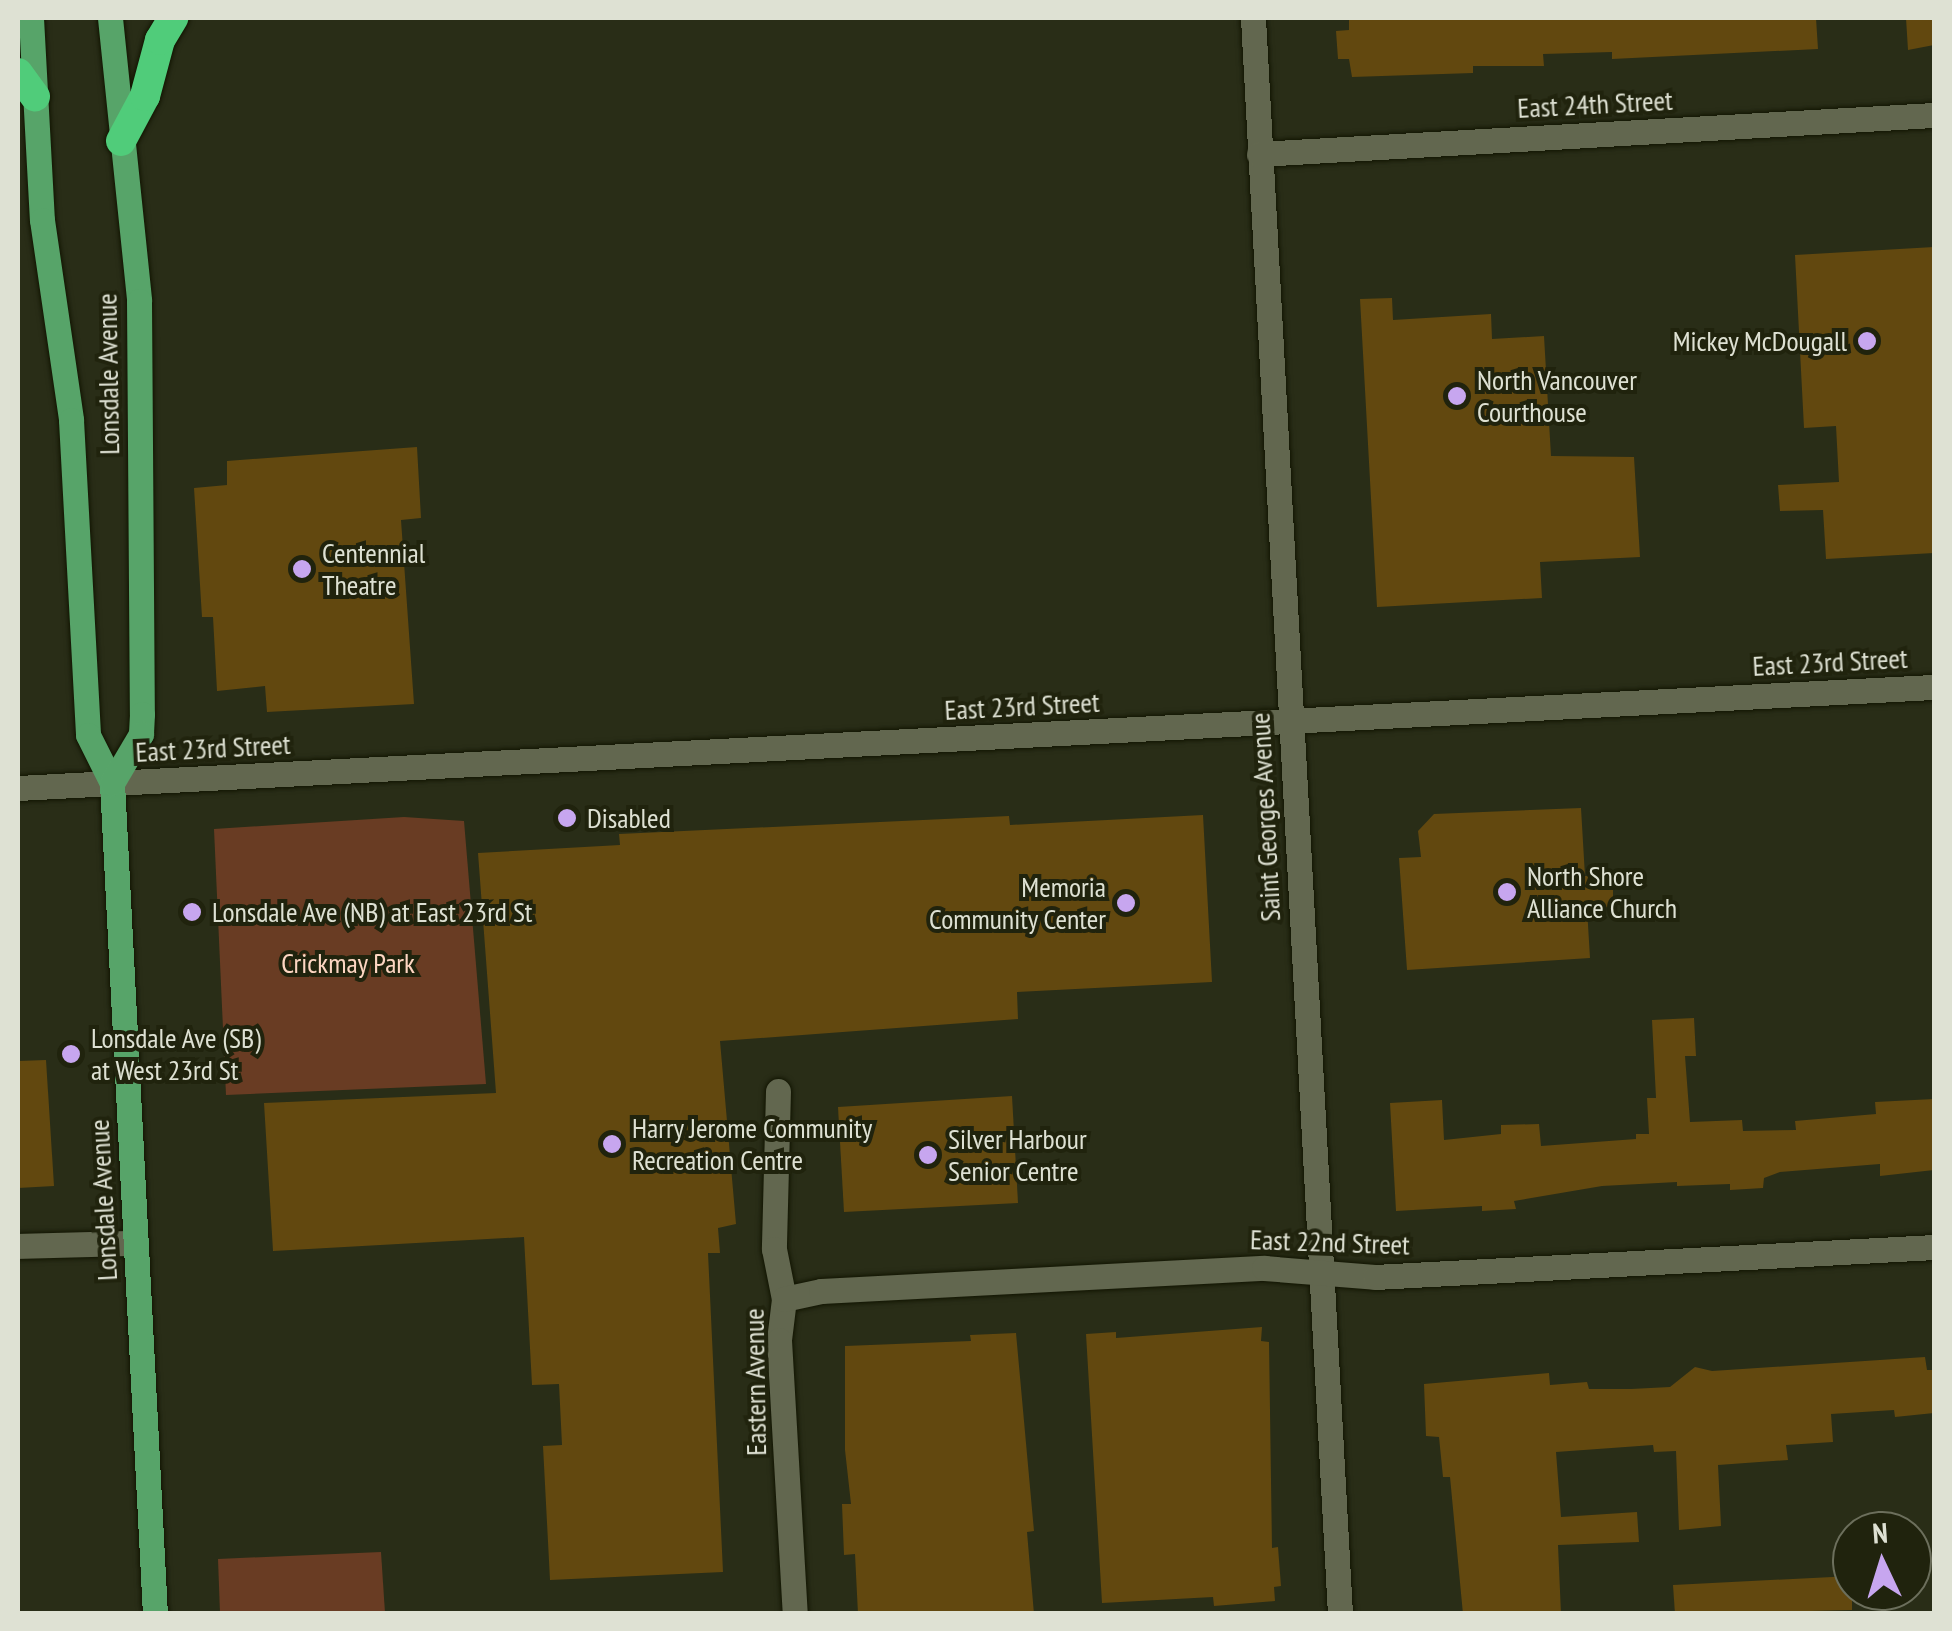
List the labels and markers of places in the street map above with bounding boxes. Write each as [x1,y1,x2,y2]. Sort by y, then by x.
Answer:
place label: Mickey McDougall [1672,324,1847,358]
marker: Mickey McDougall [1856,330,1878,352]
place label: North Vancouver Courthouse [1477,363,1638,429]
marker: North Vancouver Courthouse [1446,385,1468,407]
place label: Centennial Theatre [322,536,425,602]
marker: Centennial Theatre [291,558,313,580]
place label: Disabled [587,801,671,835]
marker: Disabled [556,807,578,829]
place label: North Shore Alliance Church [1527,859,1677,925]
place label: Memoria Community Center [928,870,1106,936]
marker: North Shore Alliance Church [1496,881,1518,903]
marker: Memoria Community Center [1115,892,1137,914]
place label: Lonsdale Ave (NB) at East 23rd St [212,895,533,929]
marker: Lonsdale Ave (NB) at East 23rd St [181,901,203,923]
place label: Lonsdale Ave (SB) at West 23rd St [91,1021,262,1087]
marker: Lonsdale Ave (SB) at West 23rd St [60,1043,82,1065]
place label: Harry Jerome Community Recreation Centre [632,1111,873,1177]
place label: Silver Harbour Senior Centre [948,1122,1087,1188]
marker: Harry Jerome Community Recreation Centre [601,1133,623,1155]
marker: Silver Harbour Senior Centre [917,1144,939,1166]

